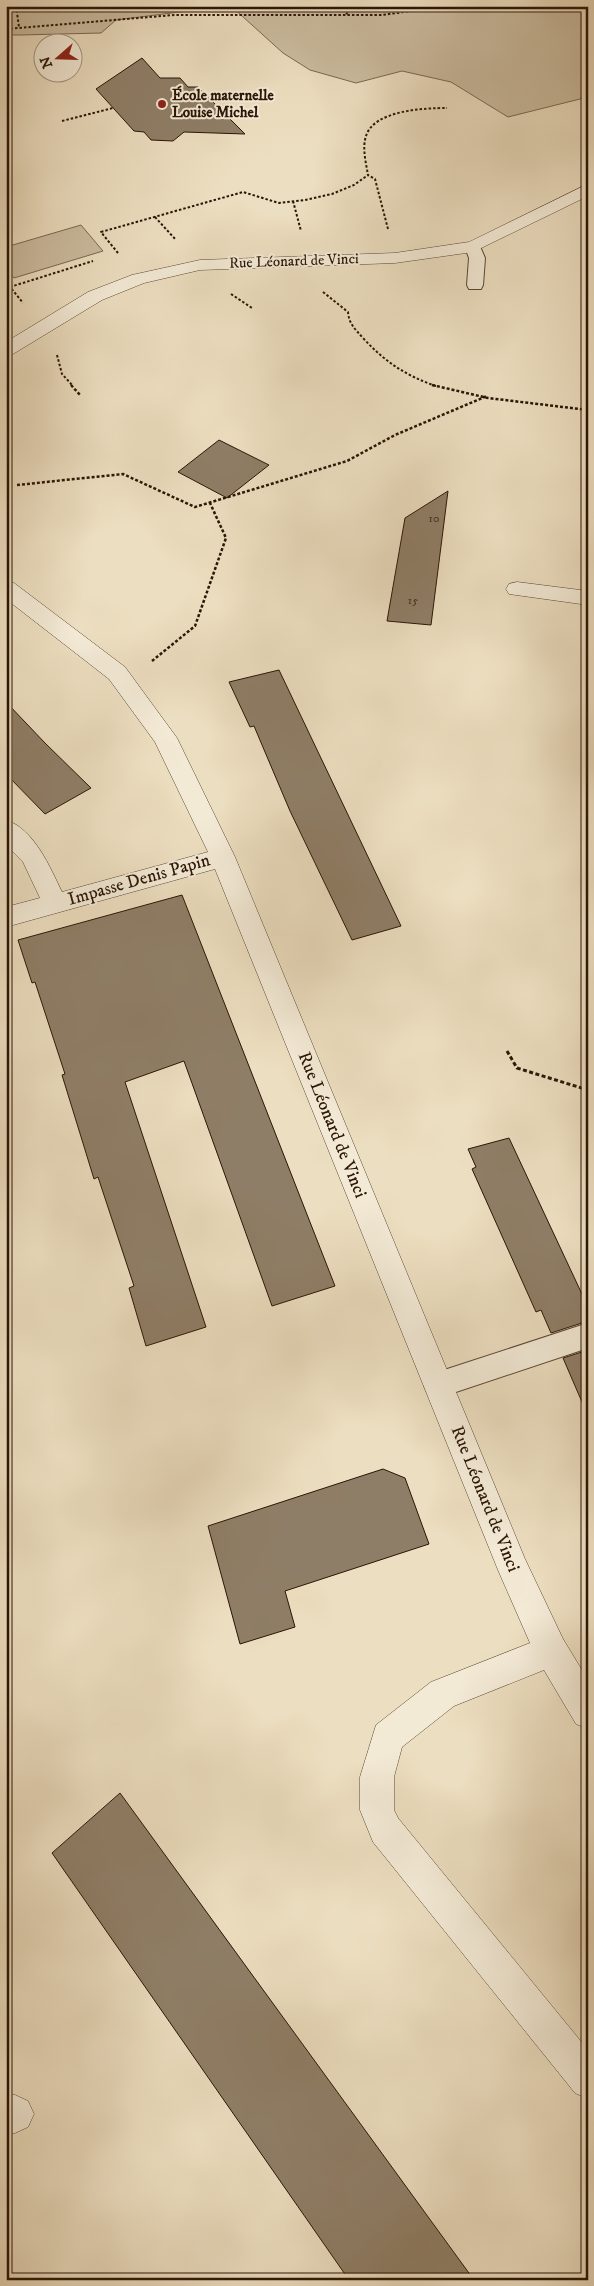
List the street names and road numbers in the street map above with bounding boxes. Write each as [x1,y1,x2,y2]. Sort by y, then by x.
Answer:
street label: Rue Léonard de Vinci [229,249,359,273]
street label: Impasse Denis Papin [65,849,213,911]
street label: Rue Léonard de Vinci [293,1049,371,1201]
street label: Rue Léonard de Vinci [446,1423,524,1575]

